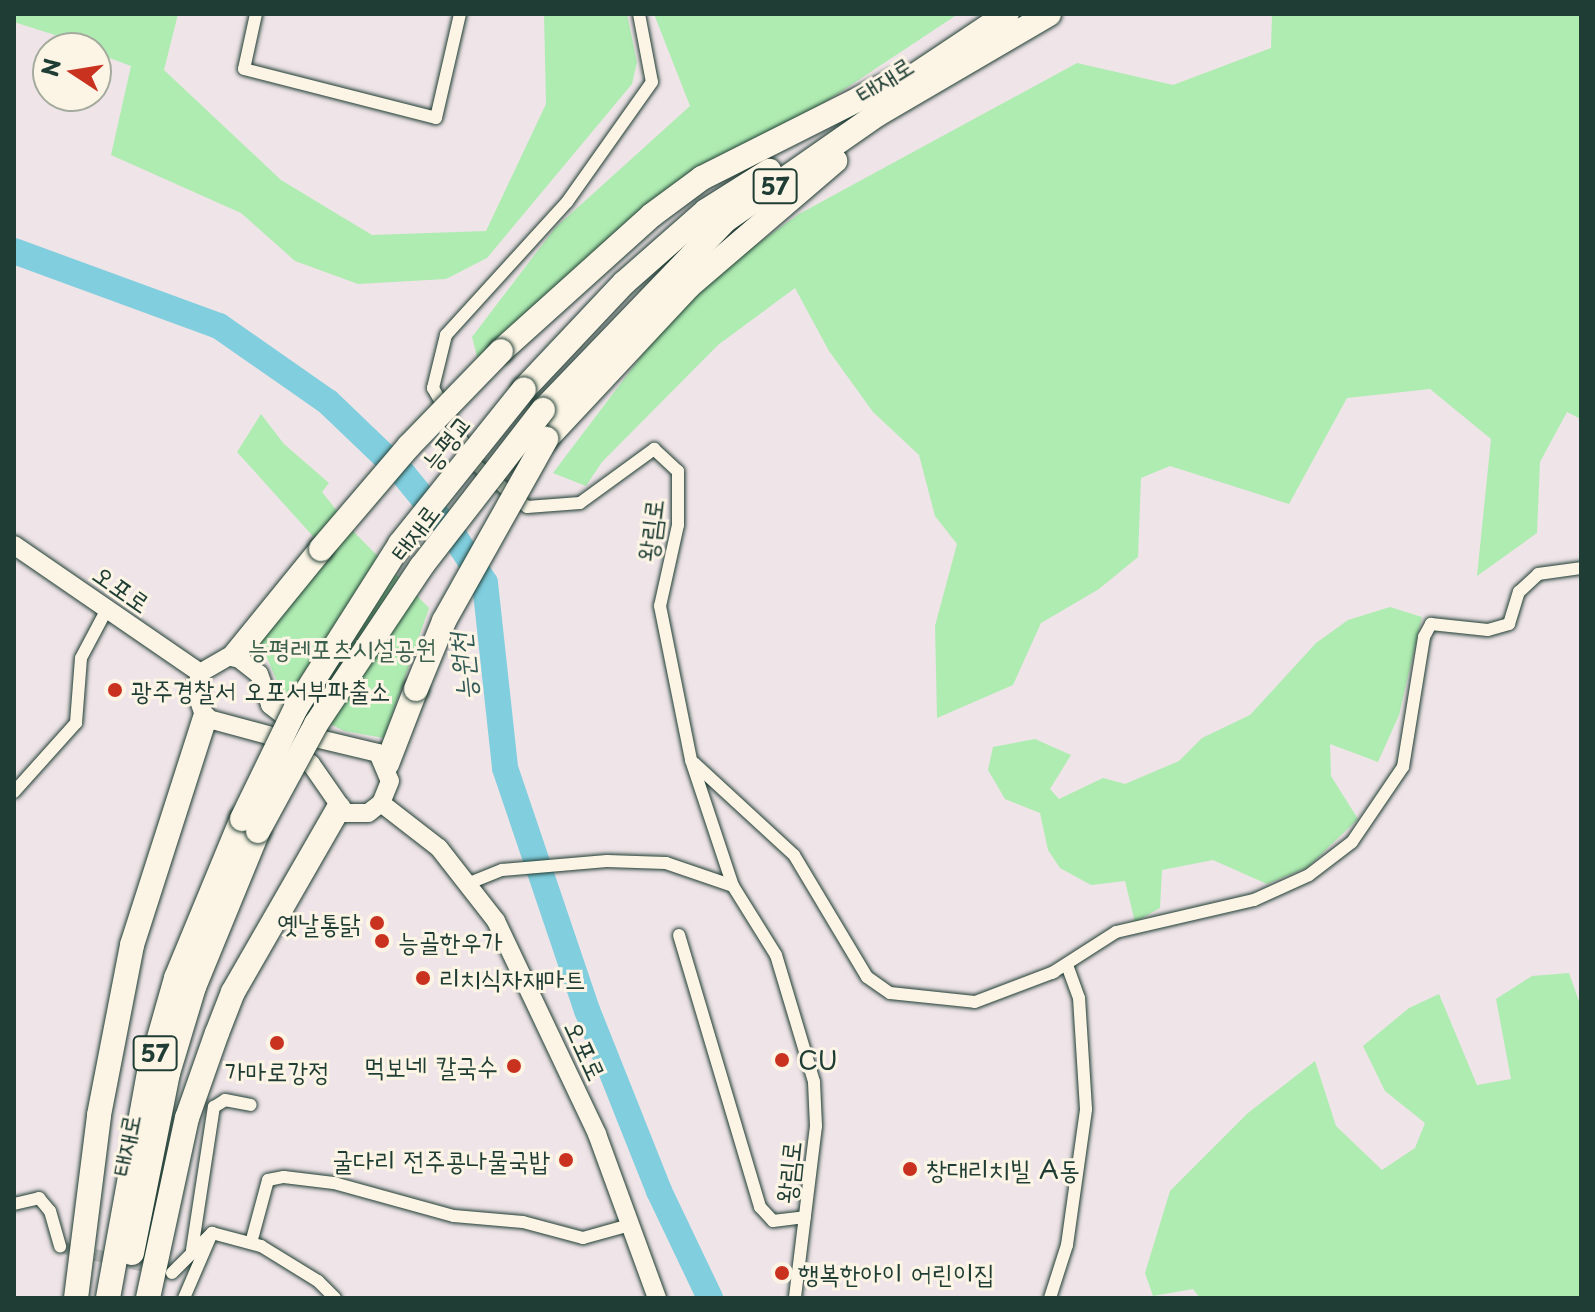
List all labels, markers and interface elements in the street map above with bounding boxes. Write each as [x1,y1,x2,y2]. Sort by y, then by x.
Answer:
north arrow [32,32,112,112]
street label: 태재로 [849,49,919,109]
text: N [32,55,68,79]
road number: 57 [751,166,799,206]
street label: 능평교 [414,408,478,476]
street label: 왕림로 [631,497,669,563]
street label: 태재로 [383,498,445,566]
street label: 오포로 [87,557,157,619]
park label: 능평레포츠시설공원 [248,632,436,664]
water label: 능원천 [442,632,482,702]
place label: 광주경찰서 오포서부파출소 [131,674,391,706]
marker: 광주경찰서 오포서부파출소 [106,681,124,699]
place label: 옛날통닭 [277,907,361,939]
marker: 옛날통닭 [368,914,386,932]
place label: 능골한우가 [398,925,503,957]
marker: 능골한우가 [373,932,391,950]
place label: 리치식자재마트 [439,962,585,994]
marker: 리치식자재마트 [414,969,432,987]
street label: 오포로 [559,1015,613,1085]
road number: 57 [131,1033,179,1073]
marker: 가마로강정 [268,1034,286,1052]
place label: CU [798,1044,838,1076]
place label: 먹보네 칼국수 [364,1050,498,1082]
marker: CU [773,1051,791,1069]
place label: 가마로강정 [225,1055,329,1087]
marker: 먹보네 칼국수 [505,1057,523,1075]
street label: 태재로 [104,1111,146,1179]
street label: 왕림로 [769,1139,807,1205]
place label: 굴다리 전주콩나물국밥 [332,1144,550,1176]
marker: 굴다리 전주콩나물국밥 [557,1151,575,1169]
place label: 창대리치빌 A동 [926,1153,1080,1185]
marker: 창대리치빌 A동 [901,1160,919,1178]
place label: 행복한아이 어린이집 [798,1257,995,1289]
marker: 행복한아이 어린이집 [773,1264,791,1282]

